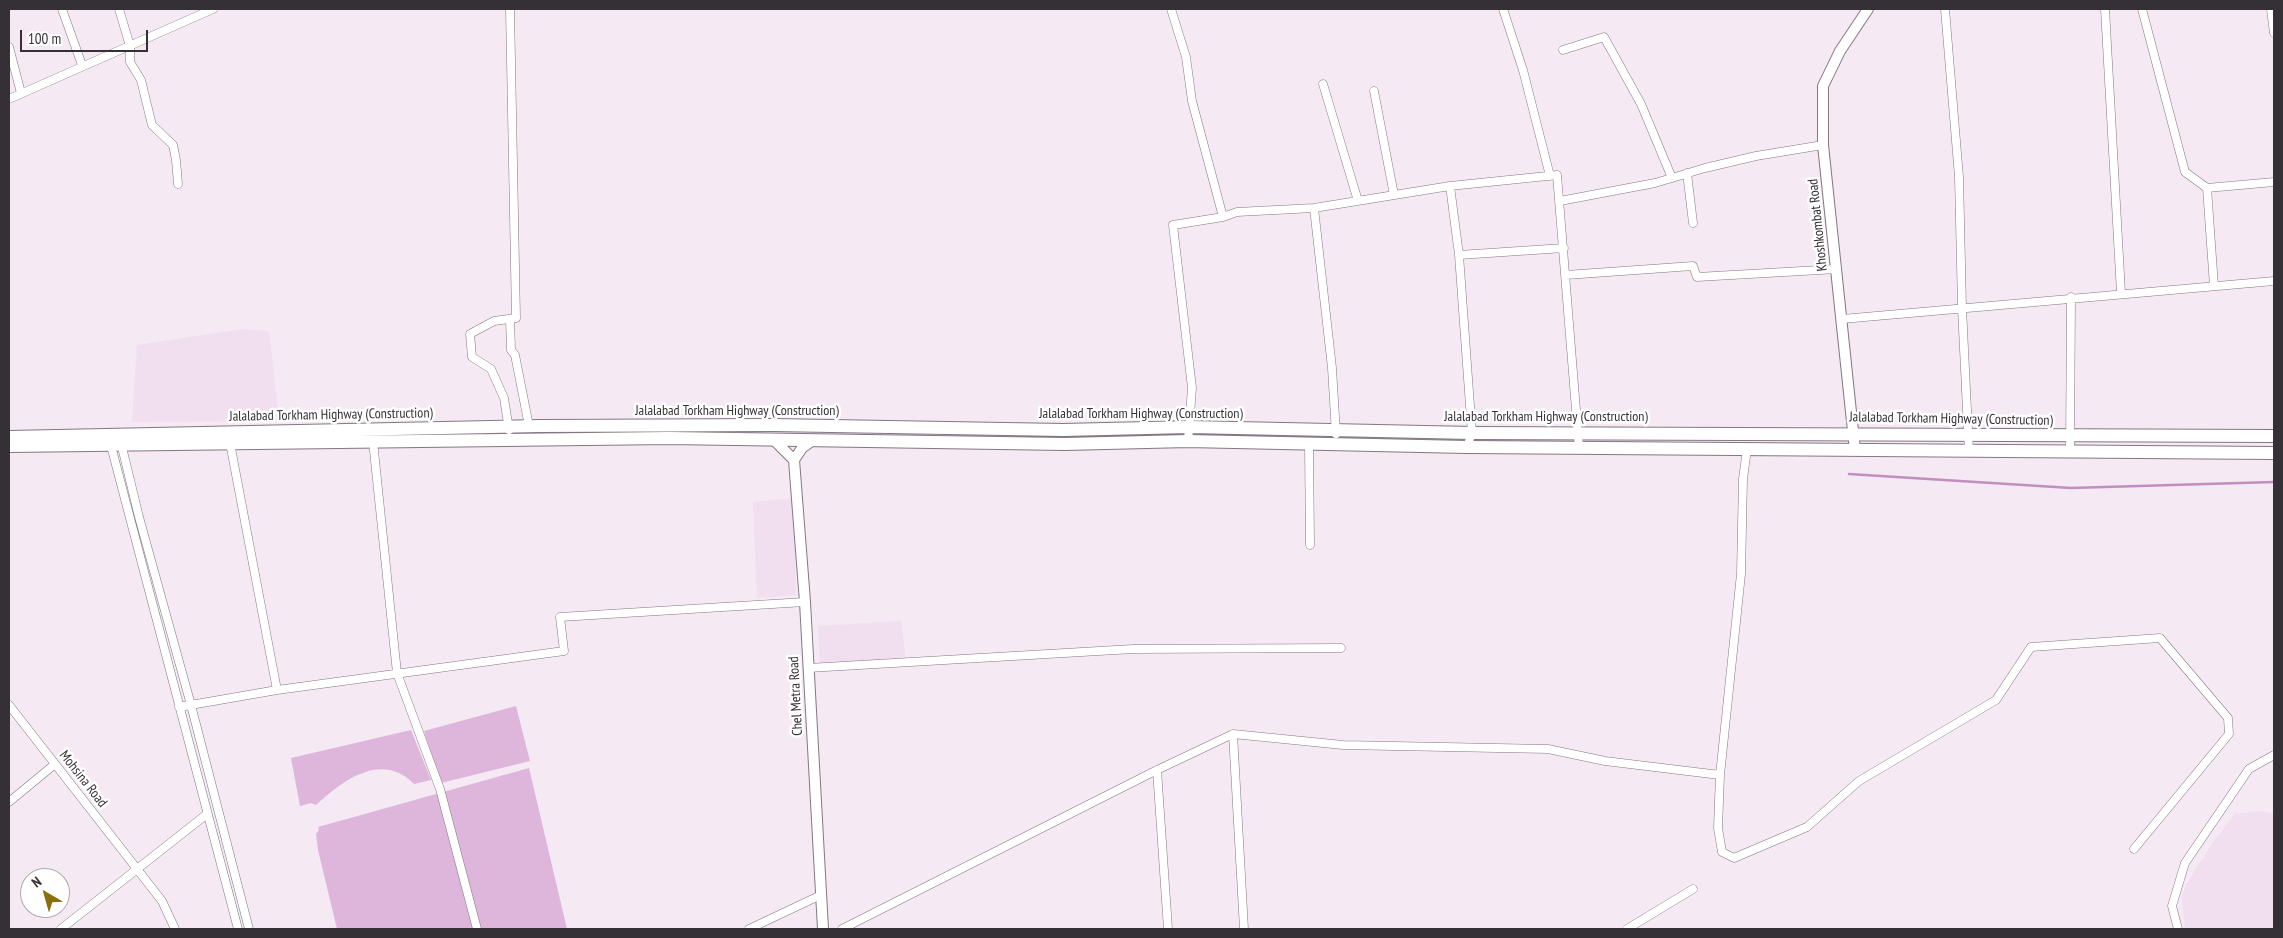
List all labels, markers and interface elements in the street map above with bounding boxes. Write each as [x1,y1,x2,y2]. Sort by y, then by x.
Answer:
scale bar [22,20,150,52]
text: 100 m [28,29,61,48]
street label: Khoshkombat Road [1805,178,1831,272]
street label: Jalalabad Torkham Highway (Construction) [635,403,839,419]
street label: Jalalabad Torkham Highway (Construction) [229,405,433,425]
street label: Jalalabad Torkham Highway (Construction) [1039,406,1243,422]
street label: Jalalabad Torkham Highway (Construction) [1444,409,1648,425]
street label: Jalalabad Torkham Highway (Construction) [1849,409,2053,429]
street label: Chel Metra Road [786,656,806,736]
street label: Mohsina Road [56,747,110,811]
north arrow [20,868,70,918]
text: N [28,873,45,891]

